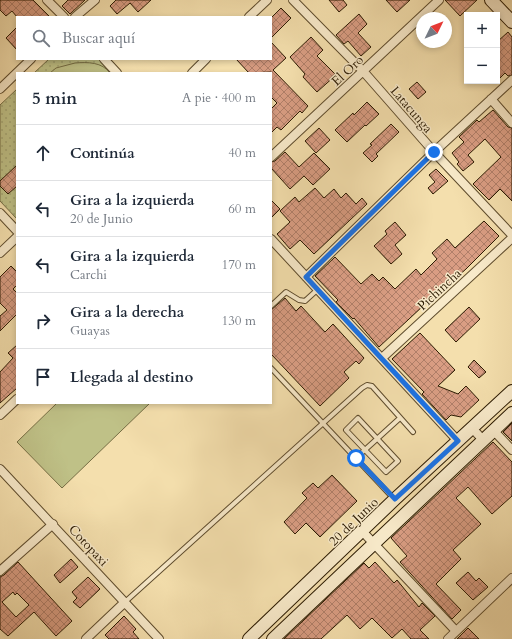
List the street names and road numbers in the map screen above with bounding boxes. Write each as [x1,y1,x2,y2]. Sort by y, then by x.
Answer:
street label: El Oro [328,51,368,90]
street label: Latacunga [386,82,437,137]
street label: Pichincha [414,264,466,315]
street label: 20 de Junio [325,493,383,550]
street label: Cotopaxi [64,521,112,571]

